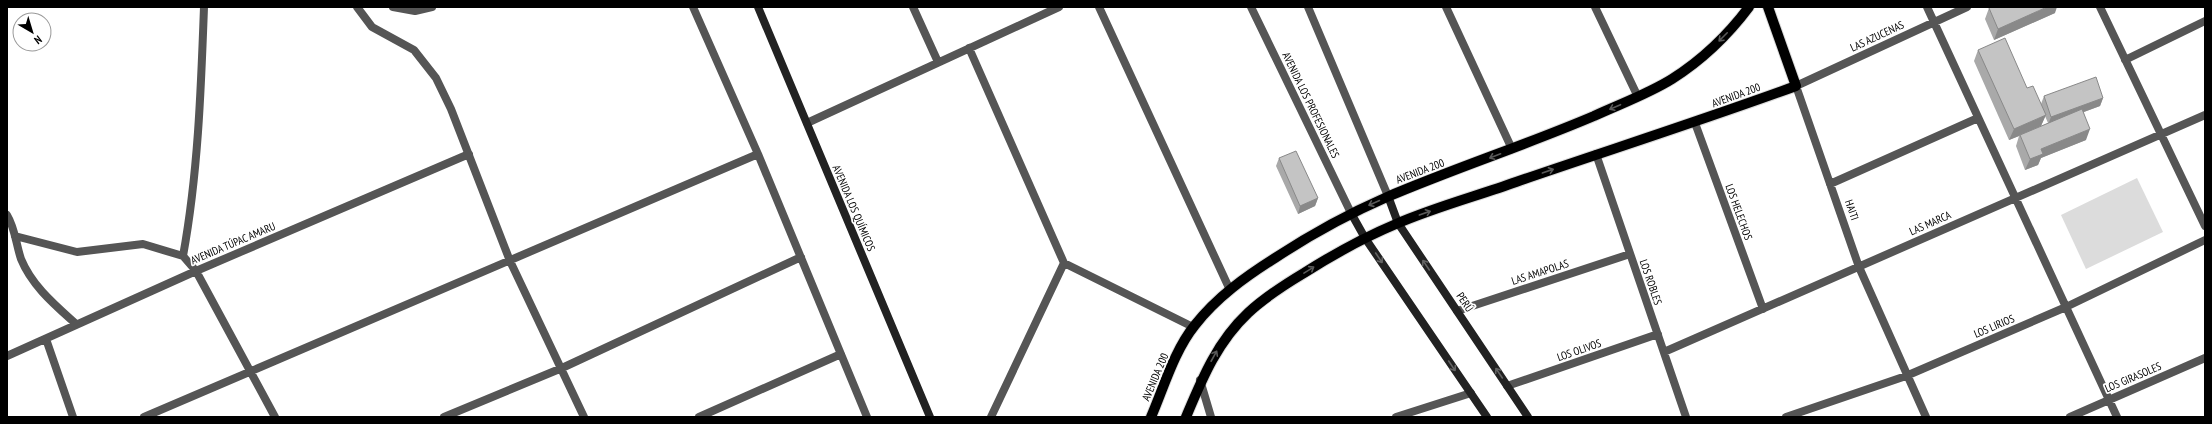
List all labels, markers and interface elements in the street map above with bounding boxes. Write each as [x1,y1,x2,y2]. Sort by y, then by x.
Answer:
north arrow [12,12,52,52]
street label: LAS AZUCENAS [1848,17,1906,55]
one-way arrow [1718,32,1728,42]
text: N [31,33,45,47]
street label: AVENIDA LOS PROFESIONALES [1279,50,1343,161]
street label: AVENIDA 200 [1710,80,1762,110]
one-way arrow [1609,103,1621,111]
one-way arrow [1489,152,1501,160]
street label: AVENIDA 200 [1394,155,1446,187]
street label: AVENIDA LOS QUÍMICOS [830,163,879,253]
one-way arrow [1542,167,1555,174]
street label: LOS HELECHOS [1722,182,1756,242]
street label: HAITI [1842,198,1862,222]
one-way arrow [1368,200,1380,207]
street label: LAS MARCA [1907,207,1954,238]
one-way arrow [1419,209,1431,217]
street label: AVENIDA TÚPAC AMARU [189,219,278,267]
one-way arrow [1375,253,1383,264]
street label: LAS AMAPOLAS [1510,256,1571,288]
street label: LOS ROBLES [1637,257,1665,307]
one-way arrow [1422,259,1430,271]
one-way arrow [1303,266,1314,274]
street label: PERÚ [1453,290,1477,315]
street label: LOS LIRIOS [1972,311,2017,341]
street label: LOS OLIVOS [1555,336,1603,364]
one-way arrow [1210,350,1218,362]
street label: AVENIDA 200 [1139,351,1171,403]
street label: LOS GIRASOLES [2103,359,2164,395]
one-way arrow [1448,360,1456,371]
one-way arrow [1495,368,1503,379]

